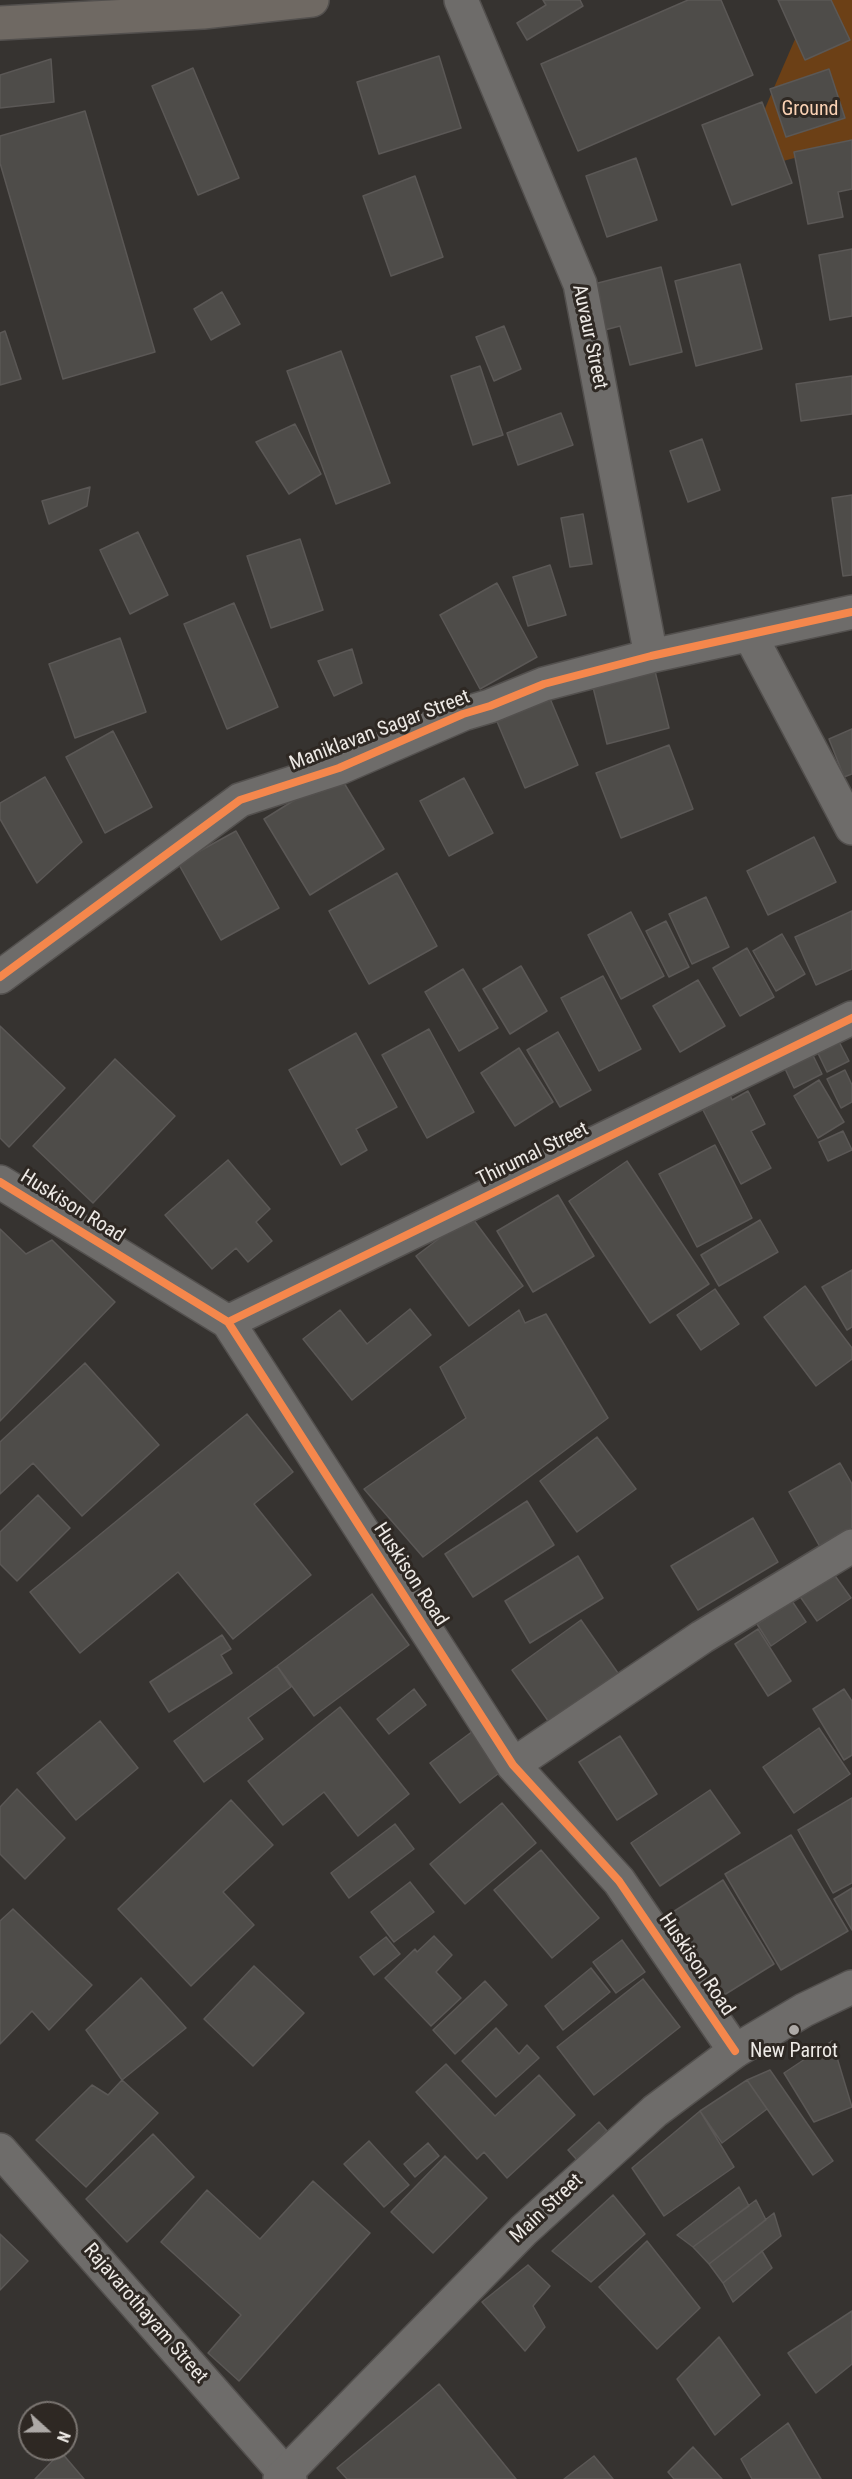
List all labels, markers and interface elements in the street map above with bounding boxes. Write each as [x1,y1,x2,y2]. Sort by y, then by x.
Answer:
park label: Ground [781,98,839,122]
street label: Auvaur Street [566,283,612,391]
street label: Maniklavan Sagar Street [286,686,474,776]
street label: Thirumal Street [473,1118,593,1192]
street label: Huskison Road [15,1165,129,1249]
street label: Huskison Road [368,1519,452,1631]
street label: Huskison Road [653,1909,739,2021]
marker: New Parrot [787,2023,801,2037]
place label: New Parrot [750,2040,838,2064]
street label: Main Street [506,2169,588,2249]
street label: Rajavarothayam Street [78,2239,212,2389]
north arrow [18,2401,78,2461]
text: N [53,2429,74,2445]

